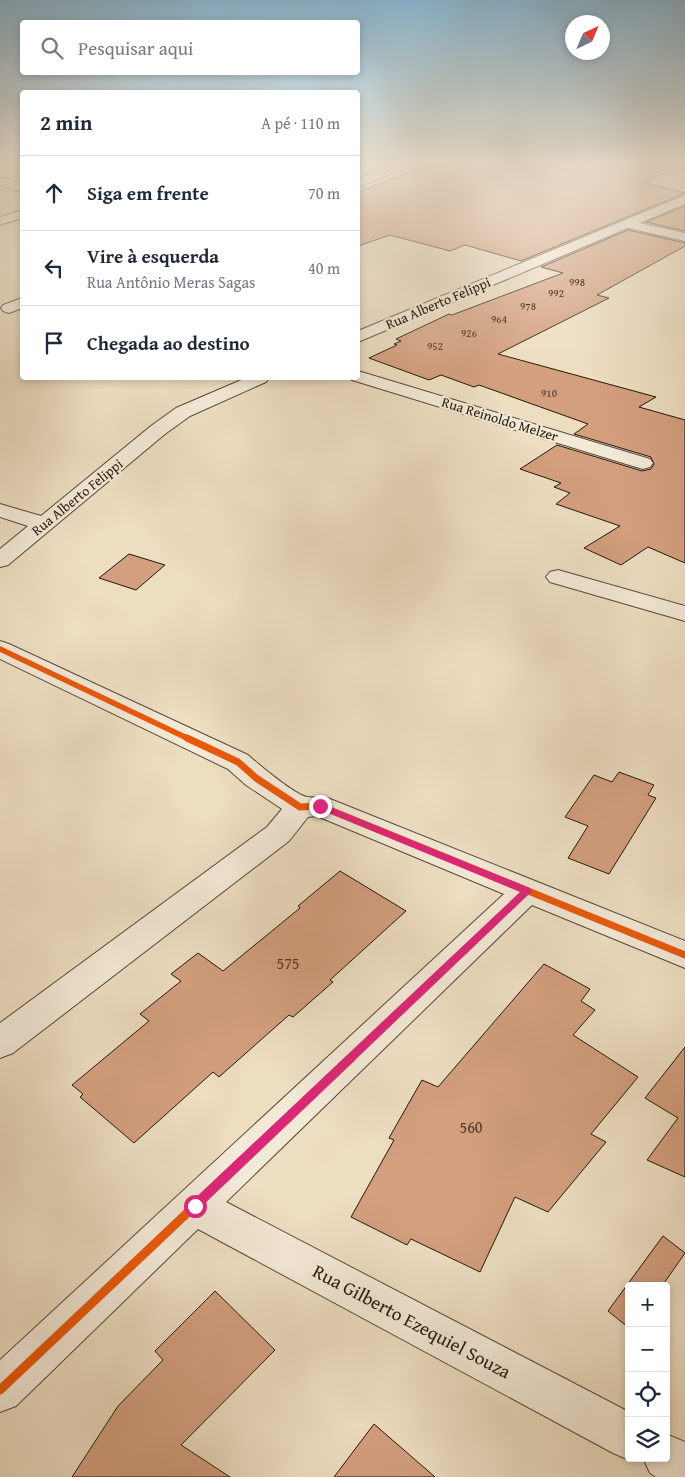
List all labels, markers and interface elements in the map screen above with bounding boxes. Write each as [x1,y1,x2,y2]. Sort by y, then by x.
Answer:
north arrow [565,15,610,60]
search box [20,20,360,75]
icon: search [38,34,66,62]
text: Pesquisar aqui [78,34,193,62]
text: 2 min [40,107,92,138]
text: A pé · 110 m [261,111,340,135]
icon: ahead [40,179,68,207]
text: Siga em frente [87,179,209,207]
text: 70 m [308,181,340,205]
text: Vire à esquerda [87,242,219,270]
icon: left [40,254,68,282]
text: 40 m [308,256,340,280]
text: Rua Antônio Meras Sagas [87,270,255,294]
street label: Rua Alberto Felippi [382,272,494,334]
house number: 998 [569,274,585,290]
house number: 992 [548,285,564,301]
house number: 978 [520,298,536,314]
house number: 964 [491,311,507,327]
house number: 926 [461,325,477,341]
icon: arrive [40,329,68,357]
text: Chegada ao destino [87,329,250,357]
house number: 952 [427,338,443,354]
house number: 910 [541,385,557,401]
street label: Rua Reinoldo Melzer [439,392,561,446]
street label: Rua Alberto Felippi [27,454,127,540]
route end [309,795,332,818]
house number: 575 [276,951,300,975]
house number: 560 [459,1115,483,1139]
route start [184,1195,207,1218]
street label: Rua Gilberto Ezequiel Souza [308,1257,516,1385]
map controls [625,1282,670,1462]
button: + [625,1282,670,1327]
button: − [625,1327,670,1372]
button: locate [625,1372,670,1417]
button: layers [625,1417,670,1462]

